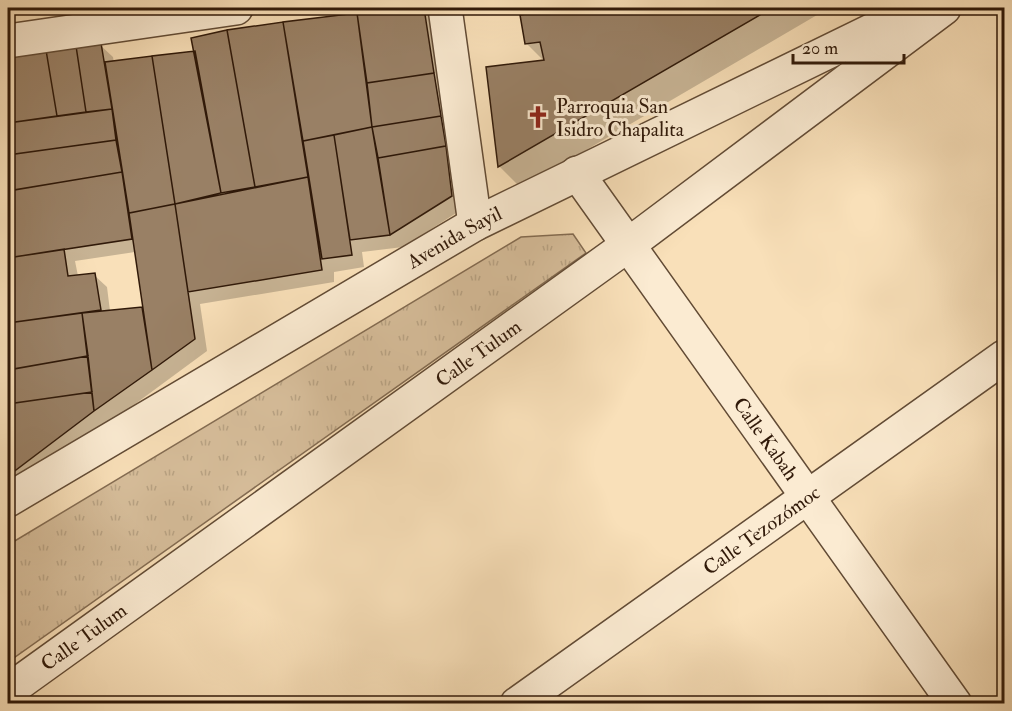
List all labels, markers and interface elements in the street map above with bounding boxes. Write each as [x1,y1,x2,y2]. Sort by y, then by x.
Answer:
scale bar [793,27,904,65]
text: 20 m [802,37,838,60]
place label: Parroquia San Isidro Chapalita [556,94,685,143]
church icon: Parroquia San Isidro Chapalita [525,104,551,130]
street label: Avenida Sayil [402,201,506,275]
street label: Calle Tulum [431,314,526,393]
street label: Calle Kabah [728,392,804,486]
street label: Calle Tezozómoc [698,480,825,581]
street label: Calle Tulum [36,598,132,676]

